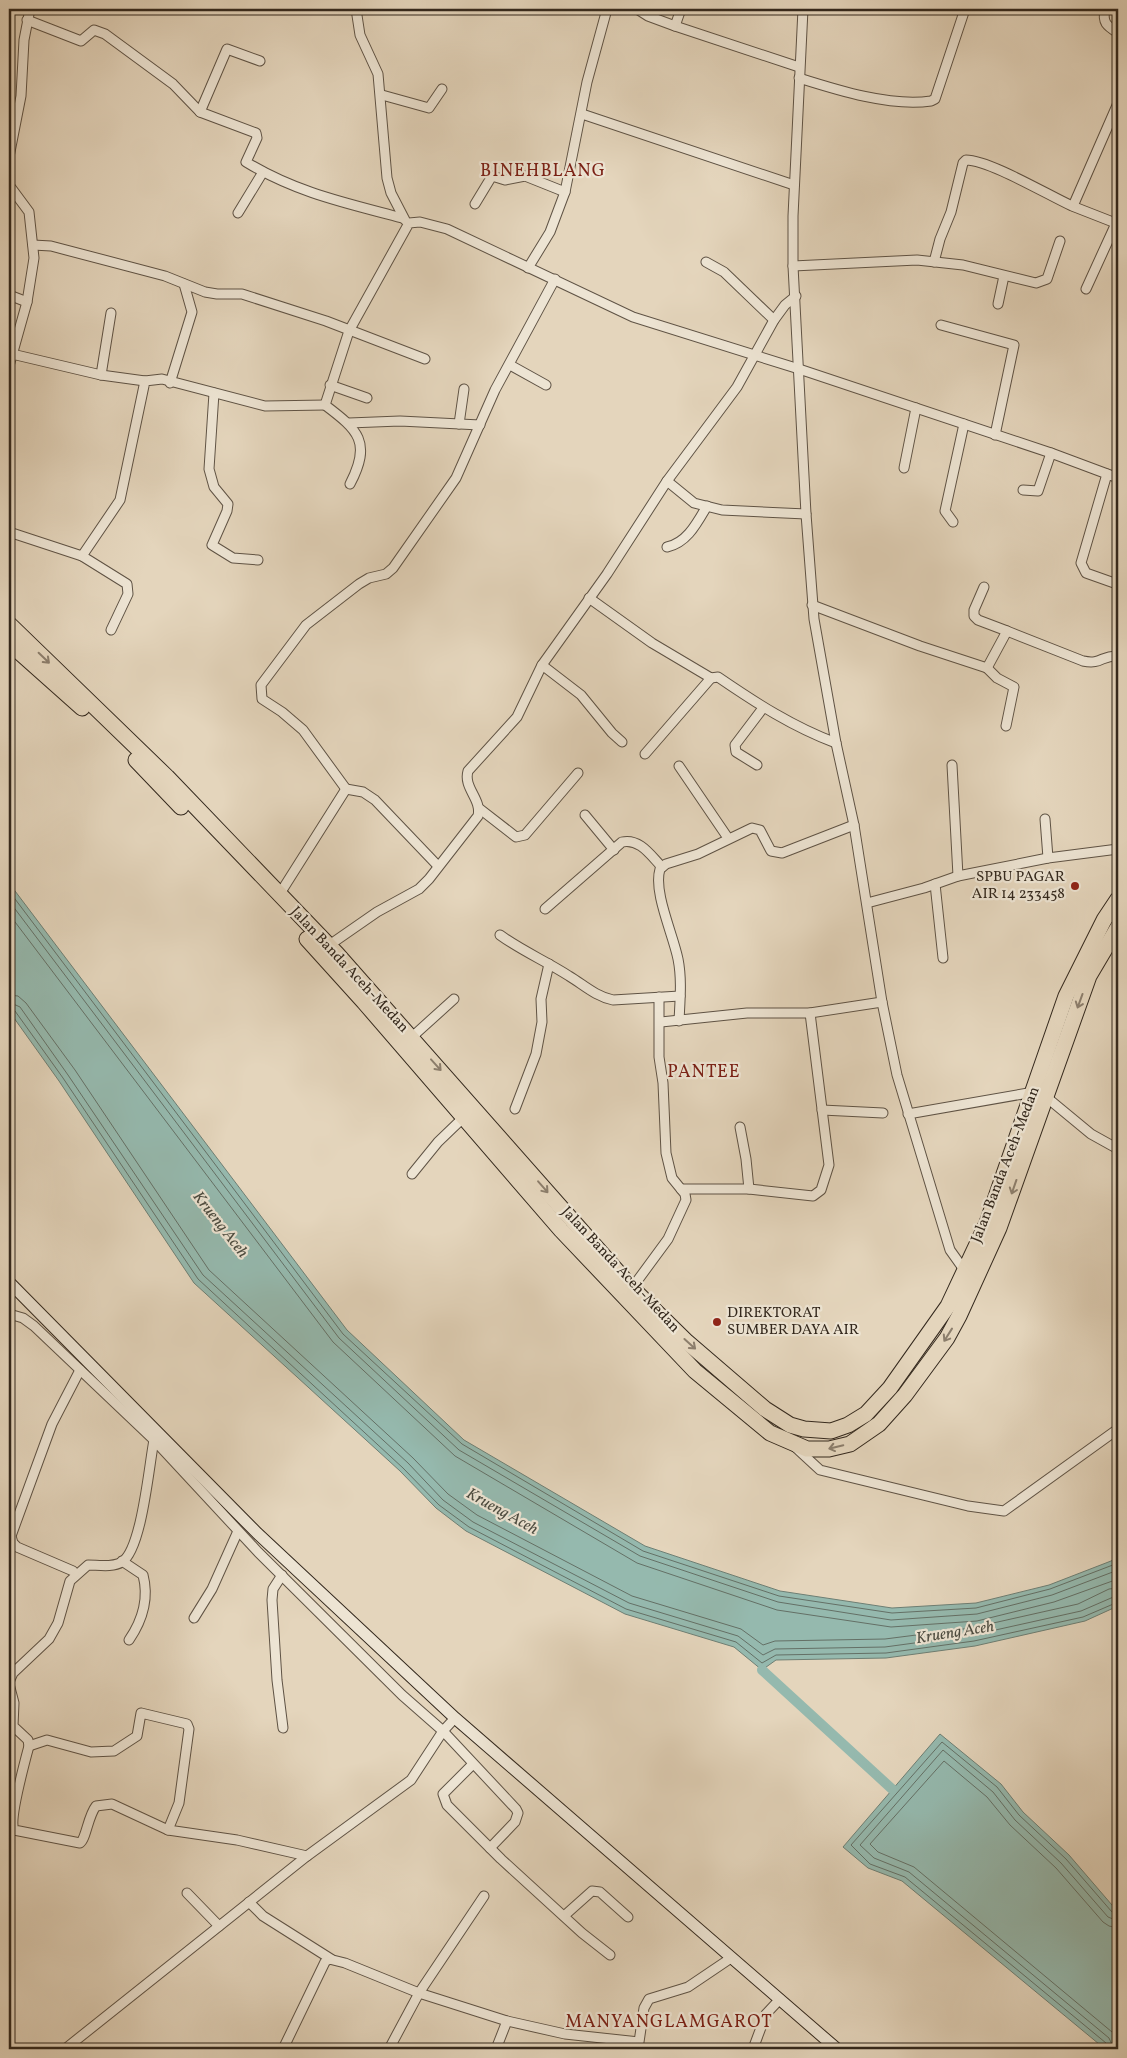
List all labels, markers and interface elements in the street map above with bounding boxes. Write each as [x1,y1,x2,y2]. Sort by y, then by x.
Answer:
district label: BINEHBLANG [480,159,606,184]
one-way arrow [38,652,51,664]
place label: SPBU PAGAR AIR 14 233458 [972,867,1065,905]
marker: SPBU PAGAR AIR 14 233458 [1069,880,1081,892]
street label: Jalan Banda Aceh-Medan [285,902,413,1038]
one-way arrow [1075,993,1084,1008]
one-way arrow [430,1058,442,1071]
district label: PANTEE [667,1060,741,1085]
street label: Jalan Banda Aceh-Medan [967,1084,1046,1246]
one-way arrow [1008,1179,1018,1195]
one-way arrow [538,1180,549,1193]
water label: Krueng Aceh [187,1187,253,1263]
street label: Jalan Banda Aceh-Medan [556,1202,684,1338]
place label: DIREKTORAT SUMBER DAYA AIR [727,1303,859,1341]
marker: DIREKTORAT SUMBER DAYA AIR [711,1316,723,1328]
one-way arrow [943,1328,953,1342]
one-way arrow [683,1338,696,1350]
one-way arrow [828,1443,844,1452]
water label: Krueng Aceh [462,1483,542,1541]
water label: Krueng Aceh [914,1616,996,1650]
district label: MANYANGLAMGAROT [565,2010,773,2035]

